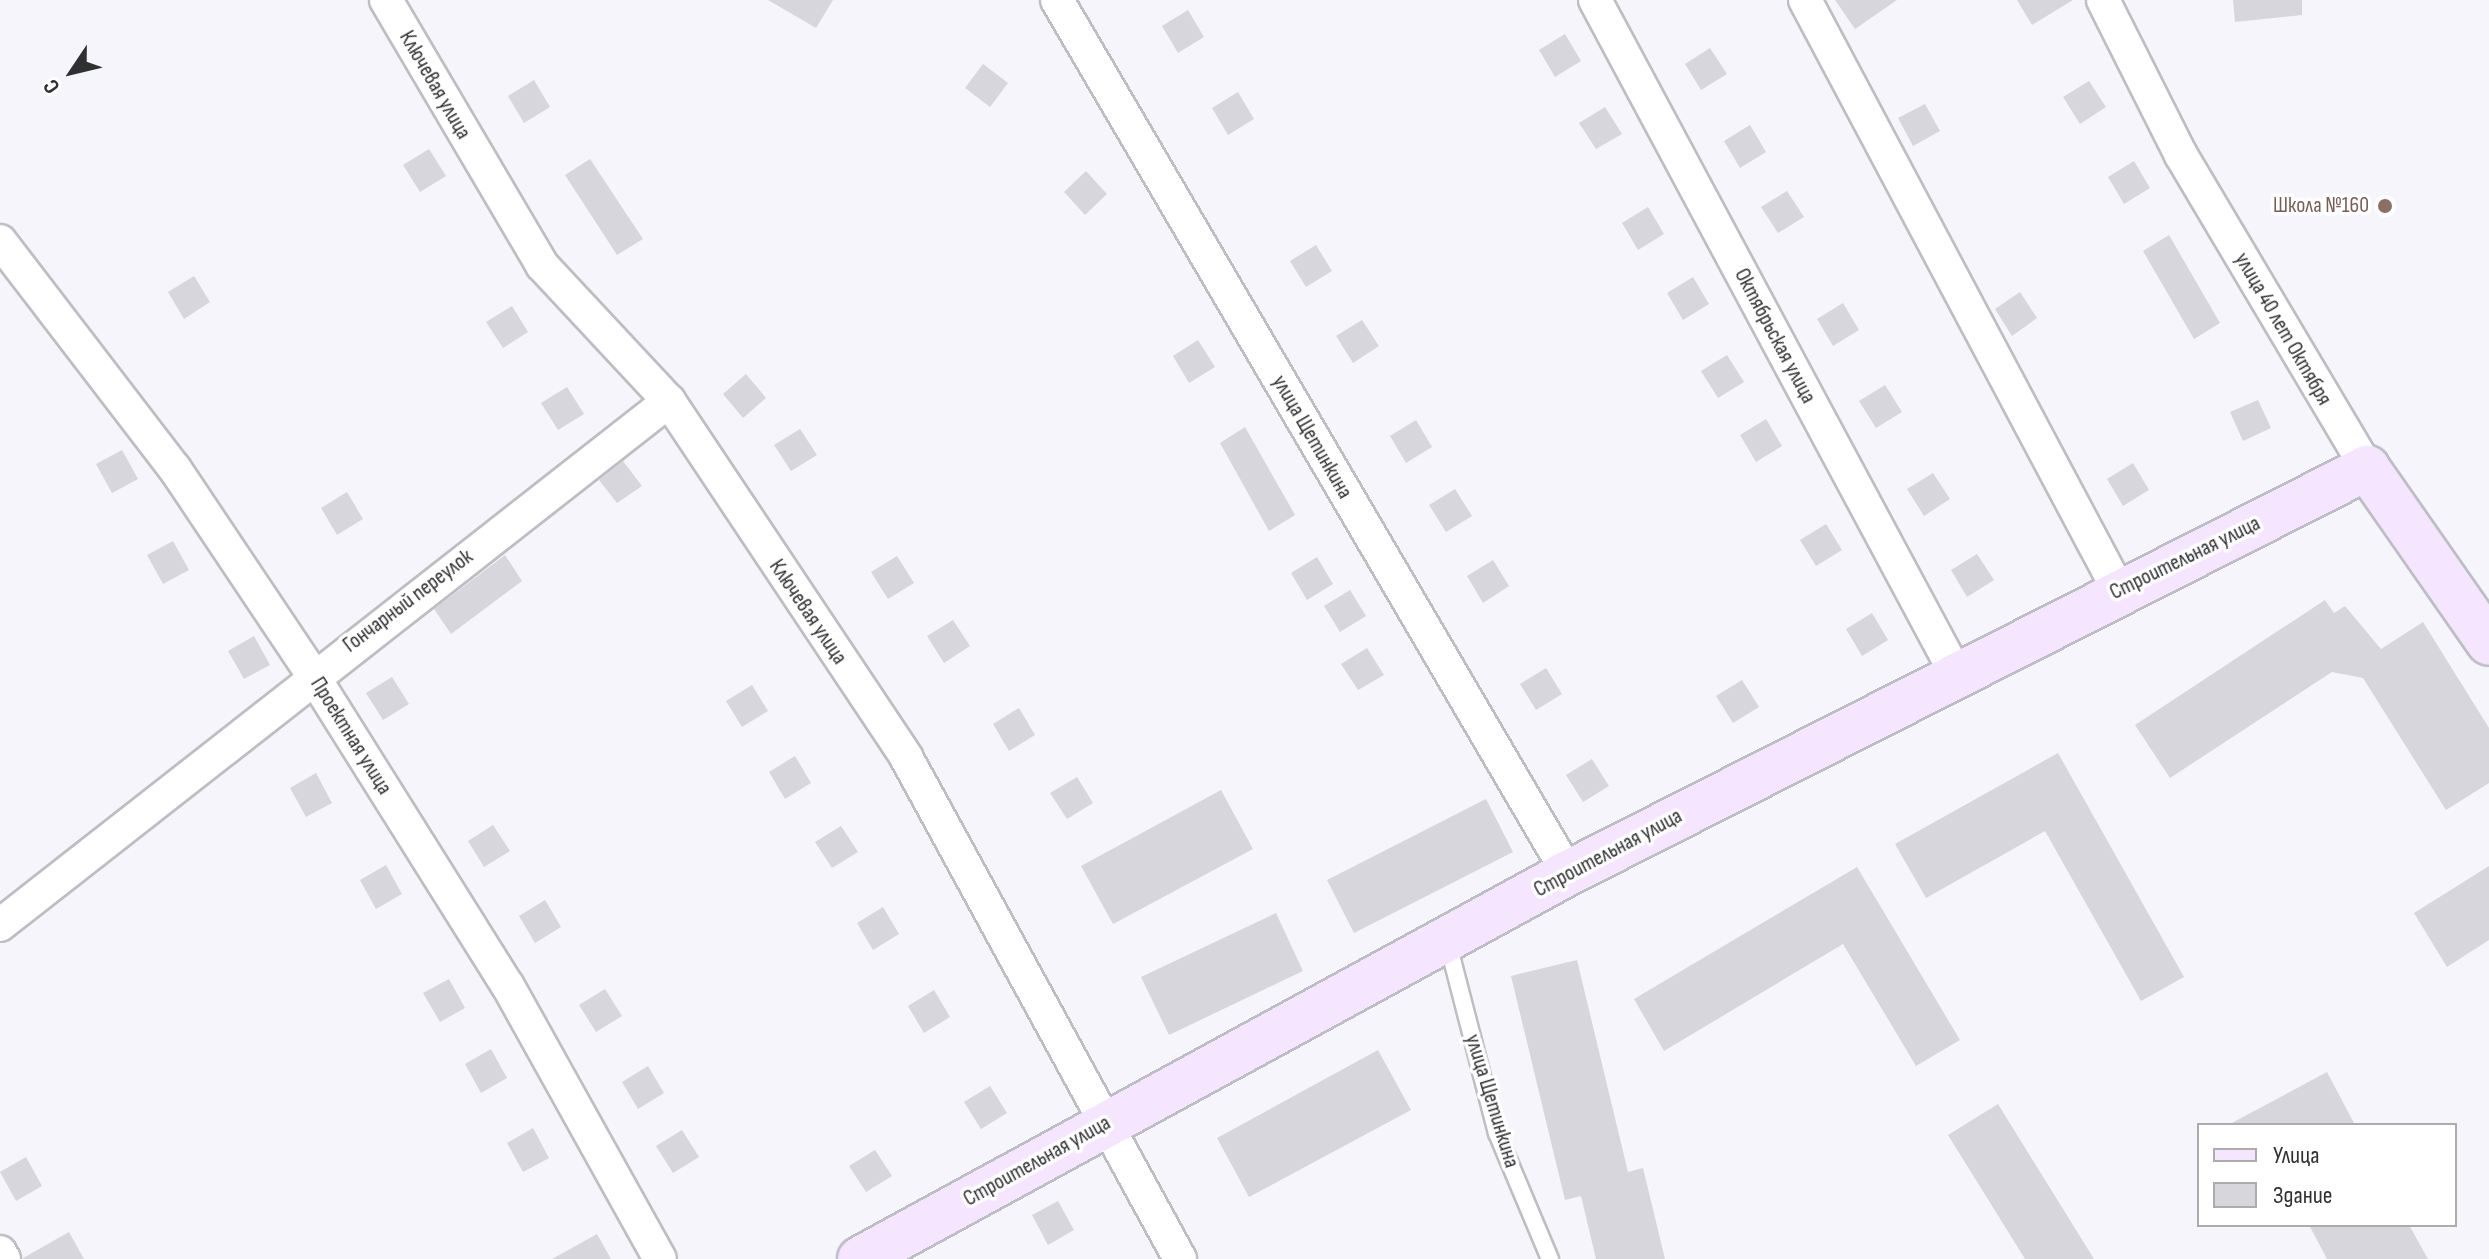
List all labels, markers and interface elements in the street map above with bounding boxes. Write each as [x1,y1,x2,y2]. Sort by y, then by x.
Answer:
street label: Ключевая улица [393,26,477,144]
north arrow [32,32,112,112]
text: С [38,74,66,98]
place label: Школа №160 [2273,193,2369,219]
marker: Школа №160 [2376,197,2394,215]
street label: улица 40 лет Октября [2229,248,2337,410]
street label: Октябрьская улица [1728,264,1822,408]
street label: улица Щетинкина [1266,371,1358,503]
street label: Строительная улица [2105,510,2265,606]
street label: Гончарный переулок [338,544,478,658]
street label: Ключевая улица [763,555,853,669]
street label: Проектная улица [304,672,398,800]
street label: Строительная улица [1529,803,1687,903]
street label: улица Щетинкина [1459,1031,1525,1171]
street label: Строительная улица [959,1110,1115,1212]
legend [2197,1123,2457,1227]
text: Улица [2273,1141,2319,1170]
text: Здание [2273,1181,2332,1210]

